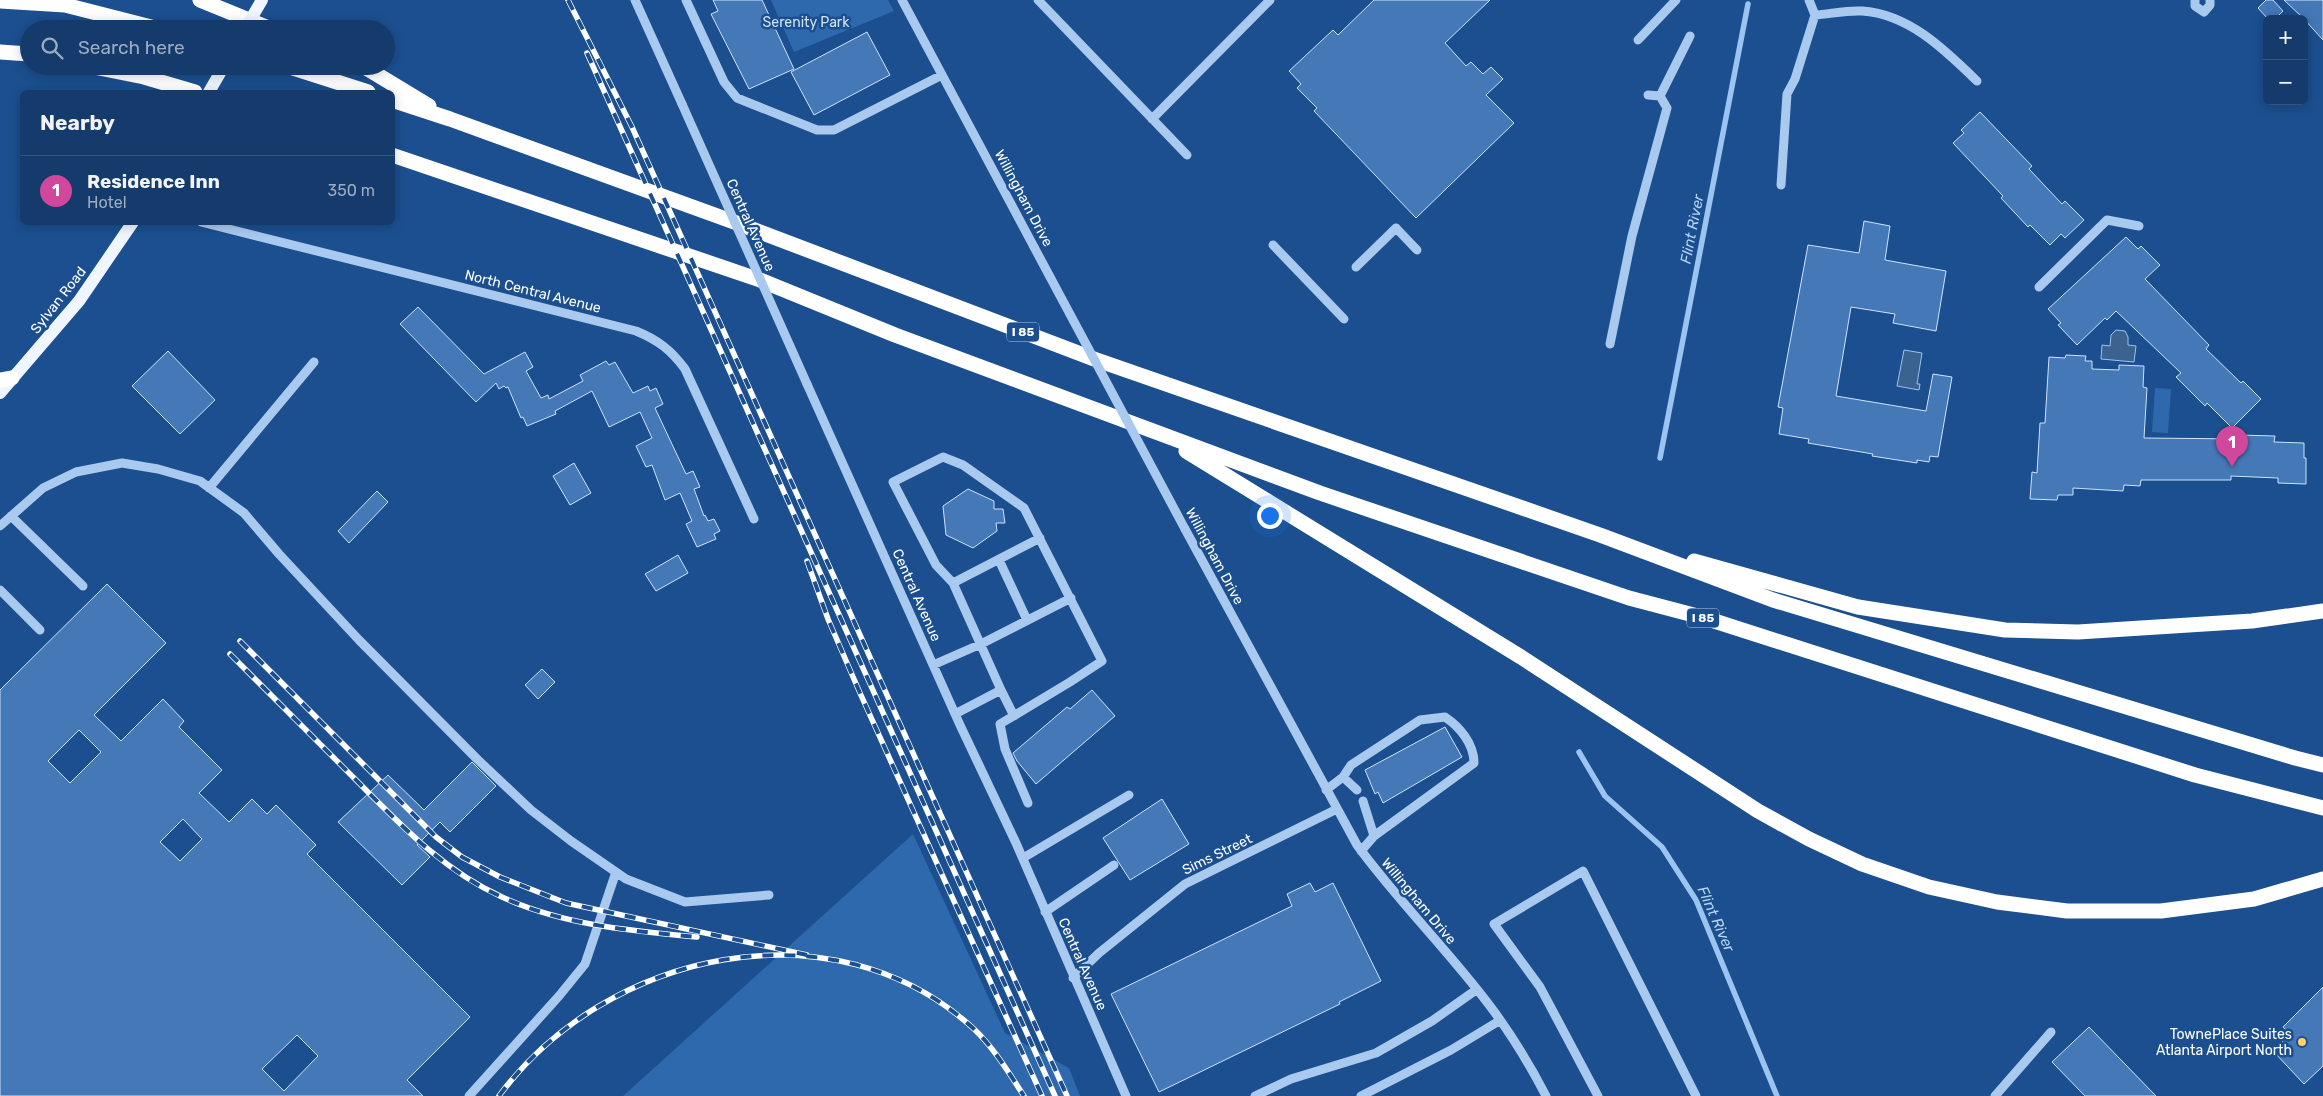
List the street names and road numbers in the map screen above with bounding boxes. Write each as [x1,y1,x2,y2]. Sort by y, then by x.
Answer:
street label: Willingham Drive [991,147,1056,250]
street label: Central Avenue [723,176,779,274]
street label: Sylvan Road [27,264,90,337]
street label: North Central Avenue [463,266,603,317]
road number: I 85 [1007,322,1039,342]
street label: Willingham Drive [1182,505,1247,608]
street label: Central Avenue [889,546,945,644]
road number: I 85 [1687,608,1719,628]
street label: Sims Street [1180,830,1255,879]
street label: Willingham Drive [1378,855,1460,948]
street label: Central Avenue [1055,915,1111,1013]

